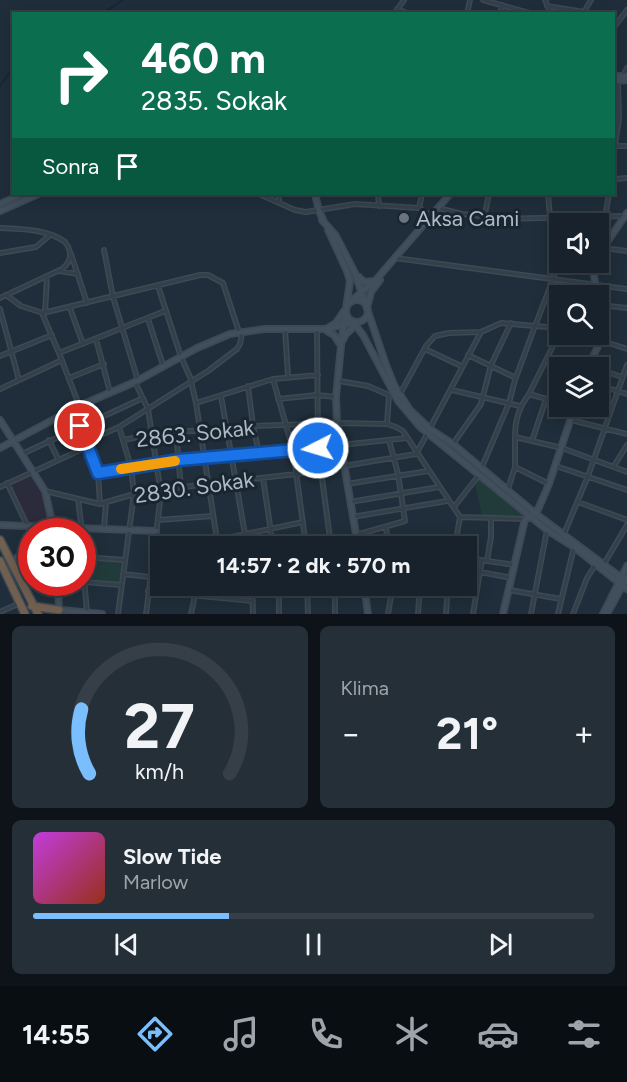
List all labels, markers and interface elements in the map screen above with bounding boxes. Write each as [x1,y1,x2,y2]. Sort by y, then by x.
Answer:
text: 460 m [141,33,266,84]
icon: right [42,36,120,114]
text: 2835. Sokak [141,84,287,117]
icon: arrive [111,150,144,183]
text: Sonra [42,153,99,180]
place label: Aksa Cami [416,205,519,232]
marker: Aksa Cami [397,211,411,225]
map controls [549,213,609,417]
button: sound [549,213,609,273]
button: search [549,285,609,345]
button: layers [549,357,609,417]
pin [54,400,105,451]
icon: arrive [63,409,96,442]
street label: 2863. Sokak [135,414,256,453]
position arrow [286,416,350,480]
street label: 2830. Sokak [133,466,256,509]
speed limit sign: 30 [18,518,96,596]
text: 14:57 · 2 dk · 570 m [217,552,410,579]
text: Klima [341,676,389,700]
text: 27 [124,689,195,764]
text: 21° [436,706,498,760]
text: − [341,714,361,753]
text: + [573,714,594,753]
text: km/h [135,759,184,784]
text: Slow Tide [123,843,222,870]
text: Marlow [123,870,188,894]
icon: previous [110,928,143,961]
icon: pause [297,928,330,961]
icon: next [484,928,517,961]
icon: directions [134,1013,176,1055]
icon: music [220,1013,262,1055]
icon: phone [305,1013,347,1055]
icon: climate [391,1013,433,1055]
icon: car [477,1013,519,1055]
icon: filters [563,1013,605,1055]
text: 14:55 [22,1018,90,1051]

